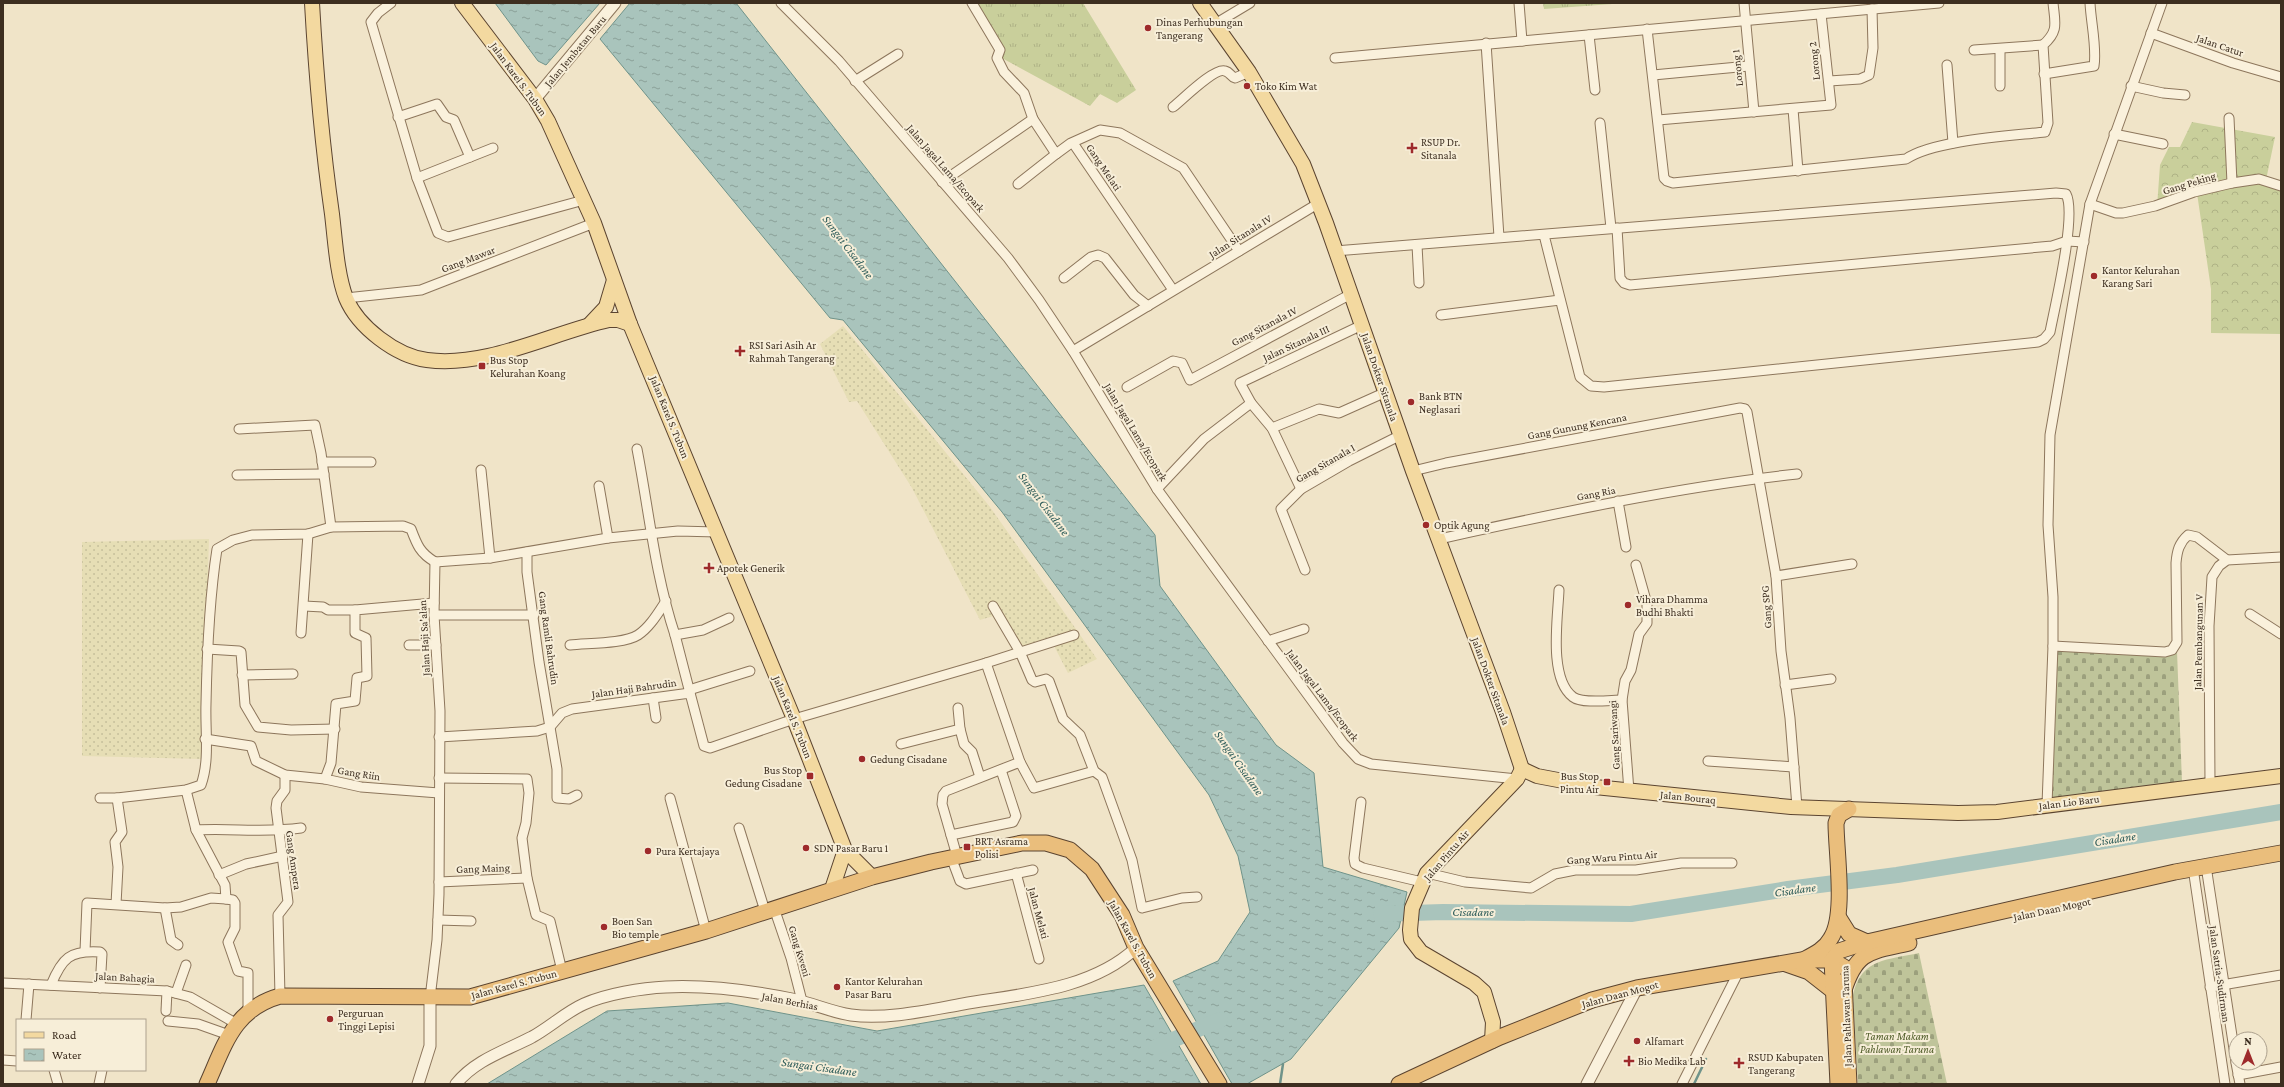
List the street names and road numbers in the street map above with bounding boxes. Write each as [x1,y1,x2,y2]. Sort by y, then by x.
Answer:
street label: Jalan Jembatan Baru [541,13,609,91]
street label: Jalan Catur [2194,31,2245,60]
street label: Jalan Karel S. Tubun [487,39,550,119]
street label: Lorong 2 [1806,41,1823,81]
street label: Lorong 1 [1729,49,1746,87]
street label: Jalan Jagal Lama/Ecopark [903,121,988,215]
street label: Gang Melati [1083,141,1124,193]
street label: Gang Peking [2161,169,2218,198]
street label: Jalan Sitanala IV [1206,212,1275,261]
street label: Gang Mawar [439,243,497,276]
street label: Gang Sitanala IV [1229,303,1300,349]
street label: Jalan Sitanala III [1260,322,1332,365]
street label: Jalan Dokter Sitanala [1358,330,1401,423]
street label: Jalan Karel S. Tubun [647,373,692,460]
street label: Jalan Jagal Lama/Ecopark [1101,380,1170,484]
street label: Gang Gunung Kencana [1526,410,1628,442]
street label: Gang Sitanala I [1293,441,1357,486]
street label: Gang Ria [1576,483,1617,504]
street label: Gang SPG [1759,585,1774,629]
street label: Gang Ramli Bahrudin [535,590,562,686]
street label: Jalan Pembangunan V [2191,593,2206,691]
street label: Jalan Haji Sa'alan [416,600,433,677]
street label: Jalan Dokter Sitanala [1468,635,1512,727]
street label: Jalan Jagal Lama/Ecopark [1283,646,1362,745]
street label: Jalan Karel S. Tubun [770,673,815,760]
street label: Jalan Haji Bahrudin [590,676,677,701]
street label: Gang Sariwangi [1606,700,1623,770]
street label: Gang Riin [337,764,381,783]
street label: Jalan Bouraq [1658,788,1717,807]
street label: Jalan Lio Baru [2037,792,2100,813]
street label: Jalan Pintu Air [1420,827,1472,884]
street label: Gang Ampera [283,830,304,891]
street label: Gang Waru Pintu Air [1566,848,1658,867]
street label: Gang Maing [456,861,511,876]
street label: Jalan Melati [1025,885,1052,940]
street label: Jalan Daan Mogot [2011,895,2092,924]
street label: Jalan Karel S. Tubun [1105,897,1160,981]
street label: Gang Kweni [786,924,813,978]
street label: Jalan Satria-Sudirman [2206,924,2233,1023]
street label: Jalan Pahlawan Taruna [1838,965,1855,1068]
street label: Jalan Karel S. Tubun [469,967,558,1002]
street label: Jalan Bahagia [94,969,155,986]
street label: Jalan Daan Mogot [1579,978,1660,1011]
street label: Jalan Berhias [760,989,819,1013]

